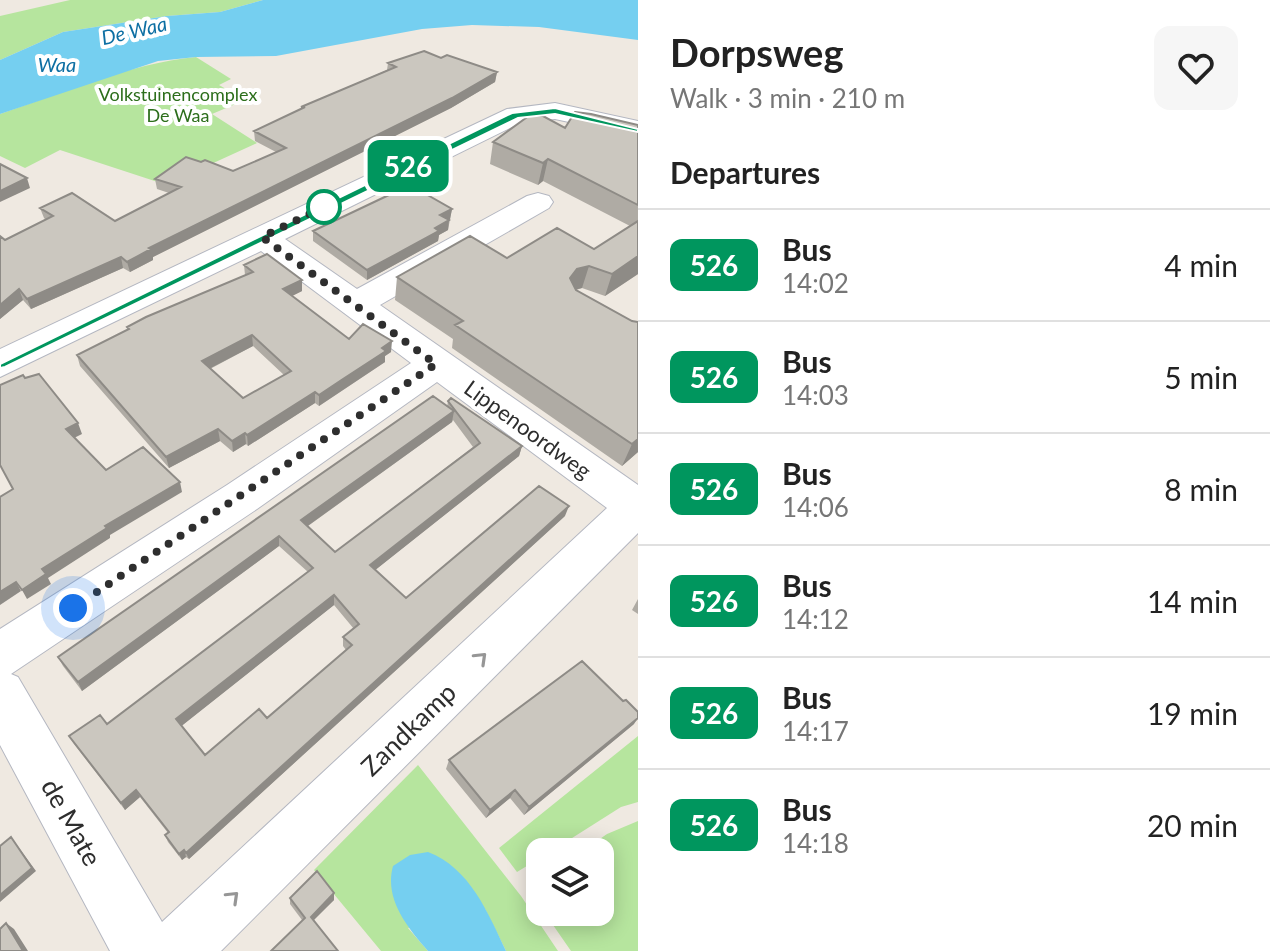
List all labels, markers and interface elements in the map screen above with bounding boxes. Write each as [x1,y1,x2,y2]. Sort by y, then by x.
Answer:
water label: De Waa [99,11,169,49]
button: heart [1154,26,1238,110]
text: Dorpsweg [670,29,843,75]
water label: Waa [38,52,76,76]
text: Walk · 3 min · 210 m [670,82,905,114]
park label: Volkstuinencomplex De Waa [99,83,257,126]
line badge: 526 [362,140,454,192]
text: 526 [384,149,432,183]
text: Departures [670,154,820,190]
unlabelled marker [307,190,341,224]
text: Bus [782,231,832,267]
text: 4 min [1164,247,1238,283]
text: 526 [690,248,738,282]
text: 14:02 [782,267,849,299]
text: Bus [782,343,832,379]
text: 5 min [1164,359,1238,395]
text: 526 [690,360,738,394]
street label: Lippenoordweg [459,374,597,484]
text: 14:03 [782,379,849,411]
text: Bus [782,455,832,491]
text: 8 min [1164,471,1238,507]
text: 526 [690,472,738,506]
text: 14:06 [782,491,849,523]
text: Bus [782,567,832,603]
text: 14 min [1147,583,1238,619]
text: 526 [690,584,738,618]
your location [53,588,93,628]
text: 14:12 [782,603,849,635]
one-way arrow [472,653,486,668]
street label: Zandkamp [354,676,462,782]
text: Bus [782,679,832,715]
text: 19 min [1147,695,1238,731]
text: 526 [690,696,738,730]
text: 14:17 [782,715,849,747]
street label: de Mate [35,773,109,871]
text: Bus [782,791,832,827]
text: 20 min [1147,807,1238,843]
text: 526 [690,808,738,842]
text: 14:18 [782,827,849,859]
map controls [526,838,614,926]
button: layers [526,838,614,926]
one-way arrow [224,892,238,906]

